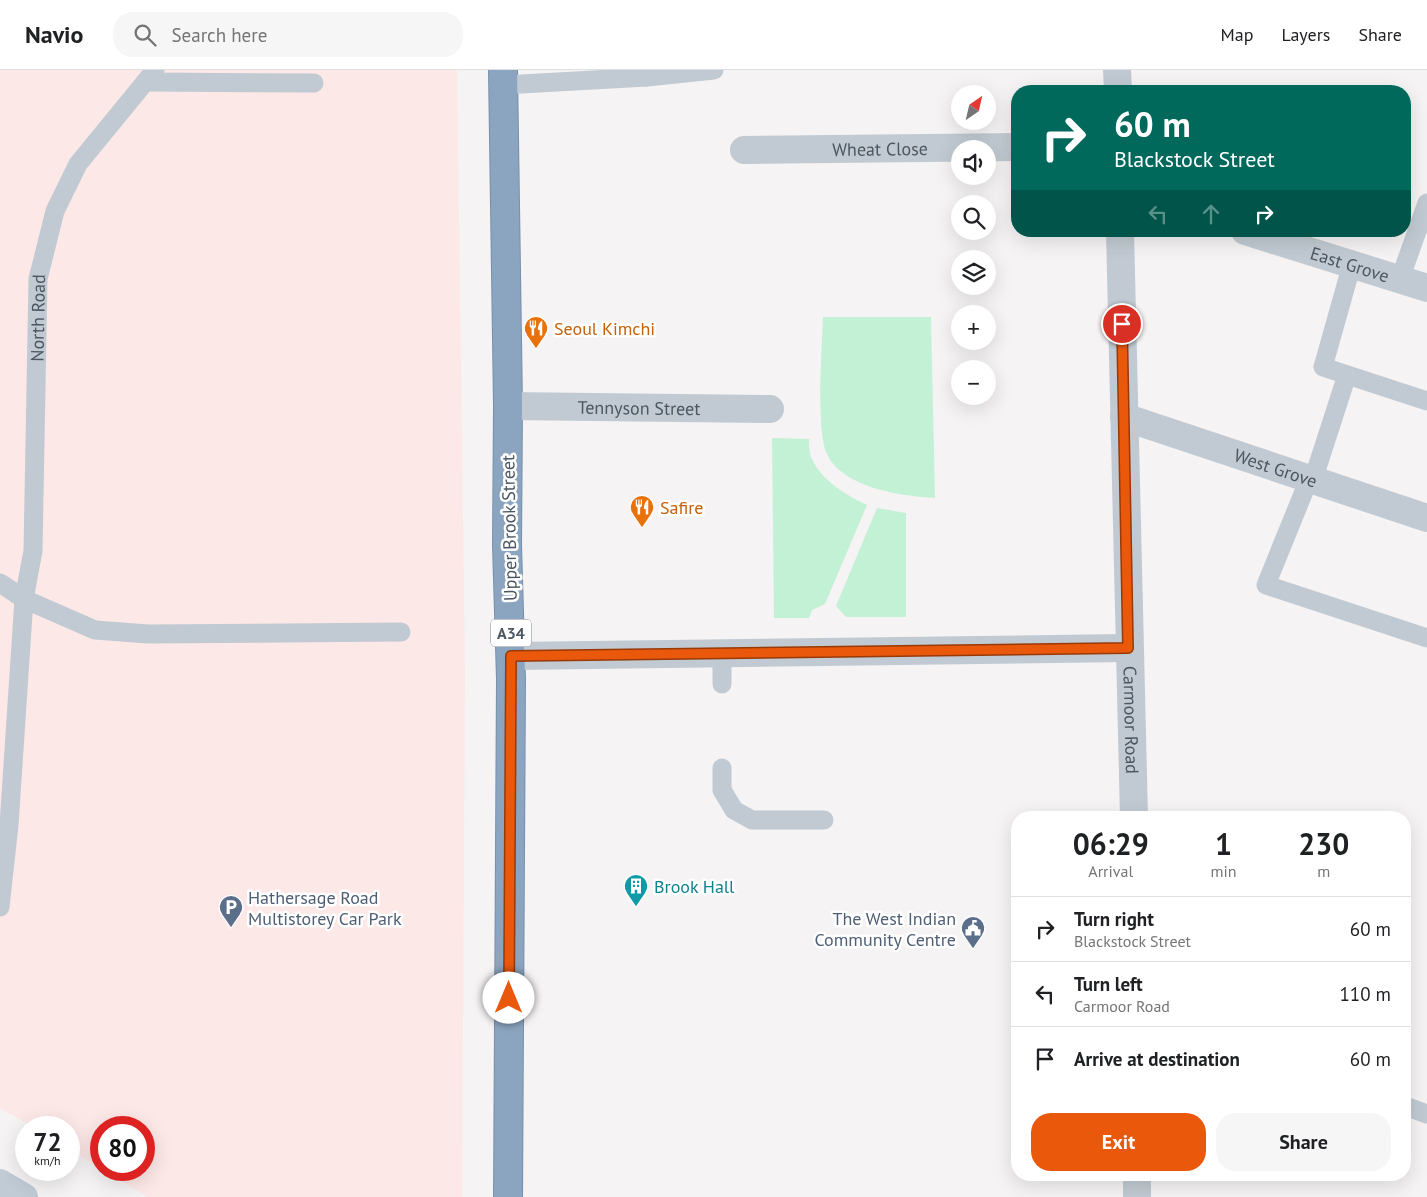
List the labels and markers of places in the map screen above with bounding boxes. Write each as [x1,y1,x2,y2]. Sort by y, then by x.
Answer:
pin [1101,303,1143,345]
restaurant icon: Seoul Kimchi [523,315,549,349]
place label: Seoul Kimchi [554,317,655,340]
restaurant icon: Safire [629,494,655,528]
place label: Safire [660,496,703,519]
building icon: Brook Hall [623,873,649,907]
place label: Brook Hall [654,875,735,898]
place label: Hathersage Road Multistorey Car Park [248,886,402,930]
parking icon: Hathersage Road Multistorey Car Park [218,894,244,928]
place label: The West Indian Community Centre [814,907,956,951]
public building icon: The West Indian Community Centre [960,915,986,949]

